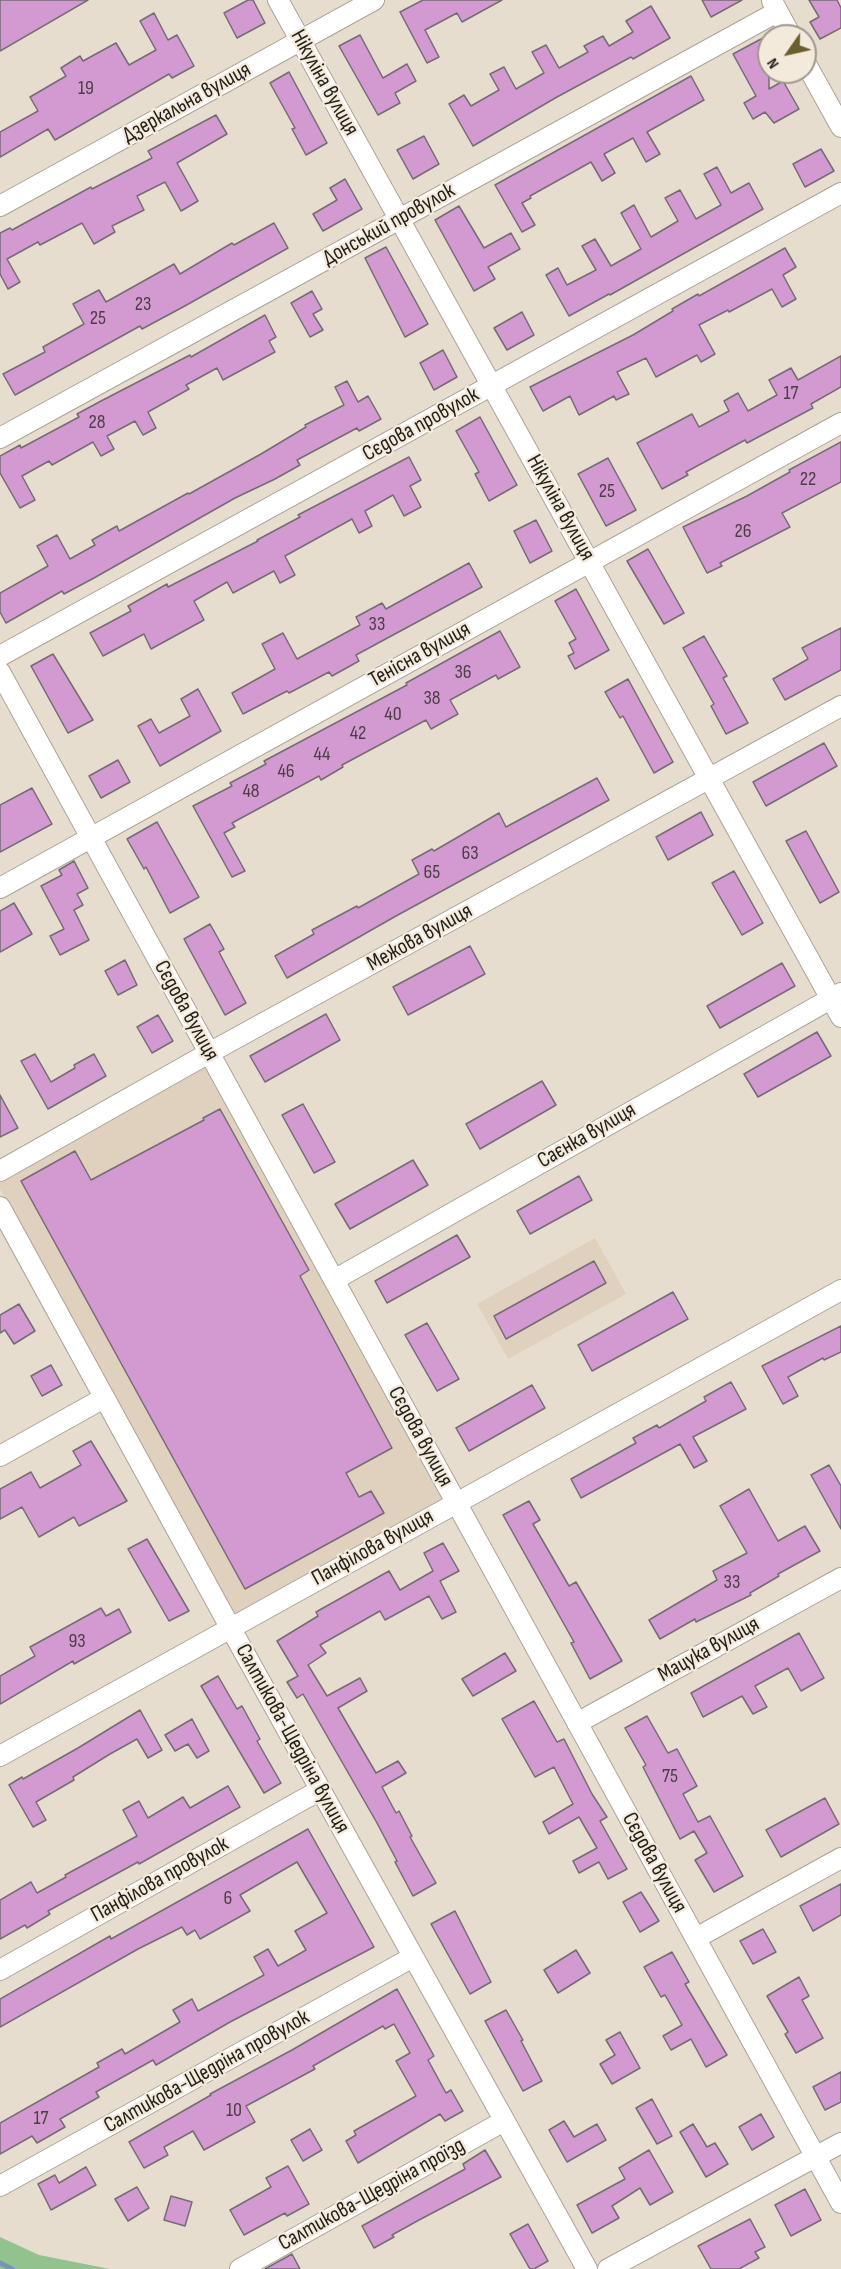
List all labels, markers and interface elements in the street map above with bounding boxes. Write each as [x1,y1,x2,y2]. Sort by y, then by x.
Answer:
north arrow [757,24,817,84]
street label: Нікуліна вулиця [284,25,364,141]
text: N [763,54,784,72]
street label: Дзеркальна вулиця [118,57,256,149]
house number: 19 [78,77,94,101]
street label: Донський провулок [318,178,460,272]
house number: 23 [135,293,151,317]
house number: 25 [90,307,106,331]
street label: Сєдова провулок [358,382,484,468]
house number: 17 [784,382,798,406]
house number: 28 [89,411,105,435]
street label: Нікуліна вулиця [520,450,600,566]
house number: 22 [800,468,816,492]
house number: 25 [599,480,615,504]
house number: 26 [735,520,751,544]
house number: 33 [369,613,385,637]
street label: Тенісна вулиця [365,616,475,694]
house number: 36 [454,661,472,685]
house number: 38 [423,687,441,711]
house number: 40 [384,703,402,727]
house number: 42 [350,722,366,746]
house number: 44 [314,743,330,767]
house number: 46 [277,760,295,784]
house number: 48 [242,780,260,804]
house number: 63 [461,842,479,866]
house number: 65 [424,861,440,885]
street label: Межова вулиця [363,898,477,978]
street label: Сєдова вулиця [148,956,224,1066]
street label: Саєнка вулиця [533,1097,641,1175]
street label: Сєдова вулиця [382,1382,458,1492]
street label: Панфілова вулиця [308,1504,438,1592]
house number: 33 [724,1571,740,1595]
street label: Мацука вулиця [654,1611,764,1689]
house number: 93 [68,1630,86,1654]
street label: Салтикова-Щедріна вулиця [229,1640,355,1838]
house number: 75 [662,1765,678,1789]
street label: Сєдова вулиця [616,1808,692,1918]
street label: Панфілова провулок [87,1831,233,1929]
house number: 6 [224,1887,232,1911]
street label: Салтикова-Щедріна провулок [100,2005,314,2139]
house number: 10 [226,2099,242,2123]
house number: 17 [34,2107,48,2131]
street label: Салтикова-Щедріна проїзд [274,2133,470,2257]

